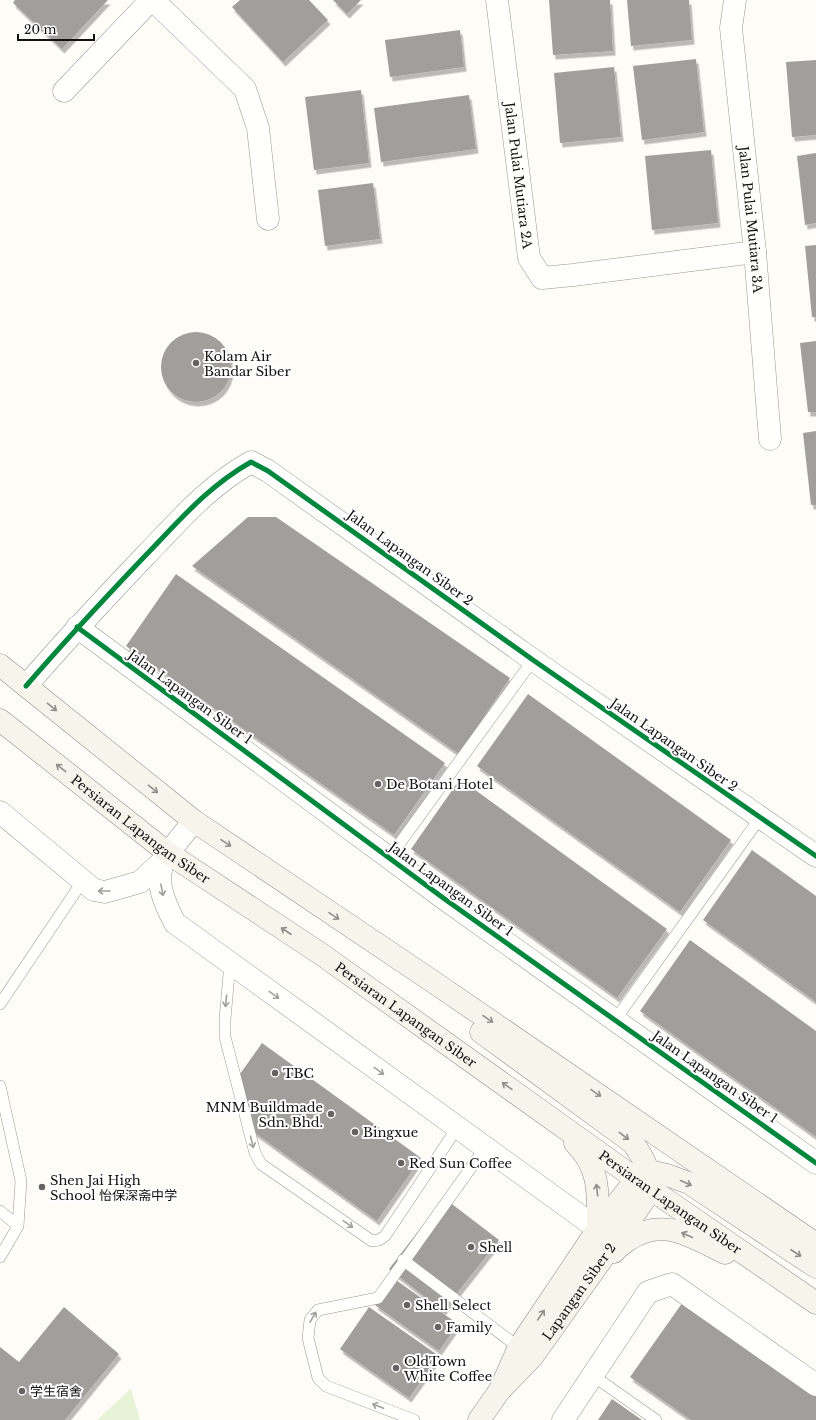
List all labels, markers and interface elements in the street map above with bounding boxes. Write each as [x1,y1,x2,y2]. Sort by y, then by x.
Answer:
scale bar [18,16,94,42]
text: 20 m [24,22,56,37]
street label: Jalan Pulai Mutiara 2A [501,99,536,251]
street label: Jalan Pulai Mutiara 3A [735,143,767,295]
place label: Kolam Air Bandar Siber [204,348,291,380]
marker: Kolam Air Bandar Siber [191,358,201,368]
street label: Jalan Lapangan Siber 2 [342,505,476,609]
street label: Jalan Lapangan Siber 1 [123,645,255,748]
street label: Jalan Lapangan Siber 2 [605,693,741,795]
one-way arrow [47,703,57,712]
one-way arrow [55,764,66,773]
street label: Persiaran Lapangan Siber [68,771,214,887]
place label: De Botani Hotel [386,776,493,793]
marker: De Botani Hotel [373,779,383,789]
one-way arrow [148,784,159,793]
street label: Jalan Lapangan Siber 1 [384,837,516,940]
one-way arrow [220,839,231,847]
one-way arrow [158,883,166,896]
one-way arrow [98,887,111,895]
one-way arrow [328,912,339,920]
one-way arrow [280,926,292,934]
street label: Persiaran Lapangan Siber [332,958,481,1072]
one-way arrow [269,990,280,999]
one-way arrow [223,994,230,1007]
one-way arrow [482,1015,493,1023]
street label: Jalan Lapangan Siber 1 [647,1026,781,1127]
place label: TBC [283,1065,314,1082]
one-way arrow [374,1067,385,1075]
marker: TBC [270,1068,280,1078]
one-way arrow [501,1082,512,1090]
one-way arrow [590,1089,601,1097]
place label: MNM Buildmade Sdn. Bhd. [206,1099,323,1131]
marker: MNM Buildmade Sdn. Bhd. [326,1109,336,1119]
place label: Bingxue [363,1124,418,1141]
marker: Bingxue [350,1127,360,1137]
one-way arrow [618,1132,629,1140]
one-way arrow [249,1135,257,1148]
street label: Persiaran Lapangan Siber [595,1147,746,1258]
place label: Red Sun Coffee [409,1155,512,1172]
marker: Red Sun Coffee [396,1158,406,1168]
place label: Shen Jai High School 怡保深斋中学 [50,1172,177,1204]
one-way arrow [680,1179,692,1187]
marker: Shen Jai High School 怡保深斋中学 [37,1182,47,1192]
one-way arrow [593,1184,601,1197]
one-way arrow [343,1220,354,1228]
one-way arrow [682,1231,694,1238]
place label: Shell [479,1239,512,1256]
street label: Lapangan Siber 2 [538,1240,619,1344]
marker: Shell [466,1242,476,1252]
one-way arrow [790,1249,801,1257]
place label: Shell Select [415,1297,491,1314]
marker: Shell Select [402,1300,412,1310]
one-way arrow [537,1309,545,1321]
one-way arrow [310,1311,318,1323]
place label: Family [446,1319,493,1336]
marker: Family [433,1322,443,1332]
place label: OldTown White Coffee [403,1353,492,1385]
marker: OldTown White Coffee [391,1363,401,1373]
place label: 学生宿舍 [30,1383,82,1400]
marker: 学生宿舍 [17,1386,27,1396]
one-way arrow [372,1401,384,1409]

